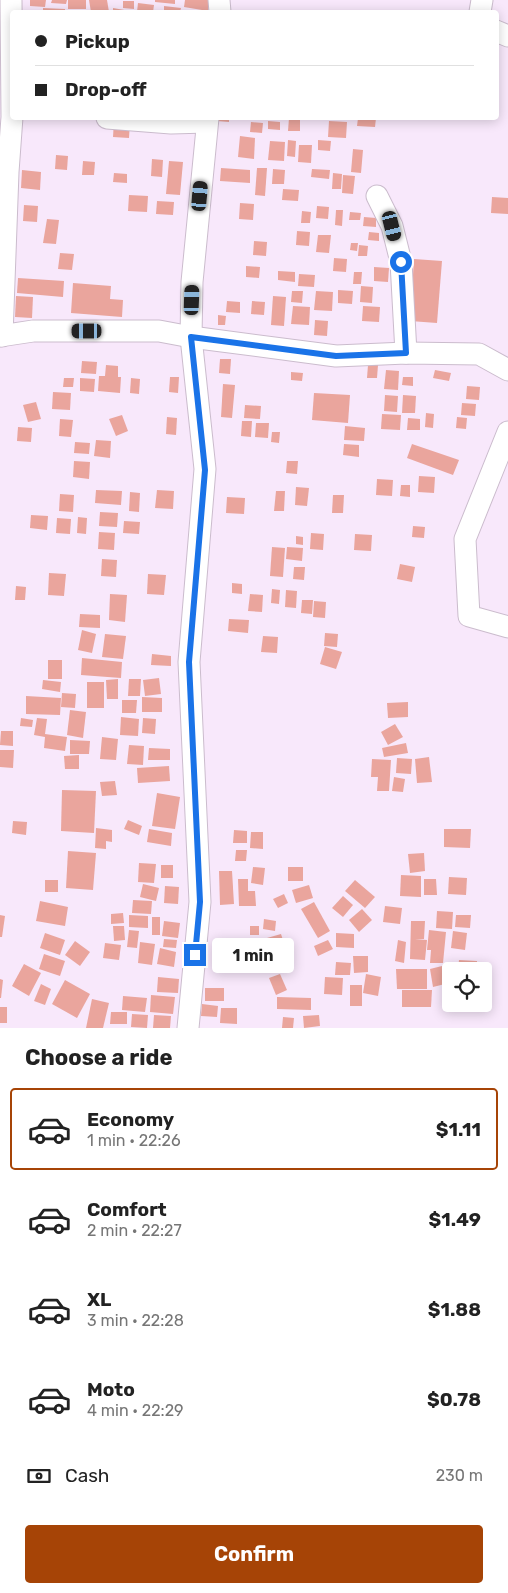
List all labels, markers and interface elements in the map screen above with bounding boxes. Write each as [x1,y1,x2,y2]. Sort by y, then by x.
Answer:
text: Pickup [65,30,130,53]
text: Drop-off [65,78,147,101]
car [191,180,208,212]
car [381,210,402,242]
route start [390,251,412,273]
car [183,285,200,315]
car [72,324,102,339]
callout: 1 min [212,938,295,972]
route end [184,944,206,966]
text: 1 min [233,946,273,965]
map controls [442,962,492,1012]
button: locate [442,962,492,1012]
text: Choose a ride [25,1044,172,1071]
icon: car [27,1107,72,1152]
text: Economy [87,1108,174,1131]
text: $1.11 [436,1118,481,1141]
text: 1 min · 22:26 [87,1131,181,1150]
icon: car [27,1197,72,1242]
text: Comfort [87,1198,167,1221]
text: $1.49 [429,1208,481,1231]
text: 2 min · 22:27 [87,1221,182,1240]
icon: car [27,1287,72,1332]
text: XL [87,1288,111,1311]
text: $1.88 [428,1298,481,1321]
text: 3 min · 22:28 [87,1311,184,1330]
icon: car [27,1377,72,1422]
text: Moto [87,1378,135,1401]
text: $0.78 [427,1388,481,1411]
text: 4 min · 22:29 [87,1401,184,1420]
icon: cash [25,1462,53,1490]
text: Cash [65,1464,109,1487]
text: 230 m [436,1466,483,1485]
button: Confirm [25,1525,483,1583]

